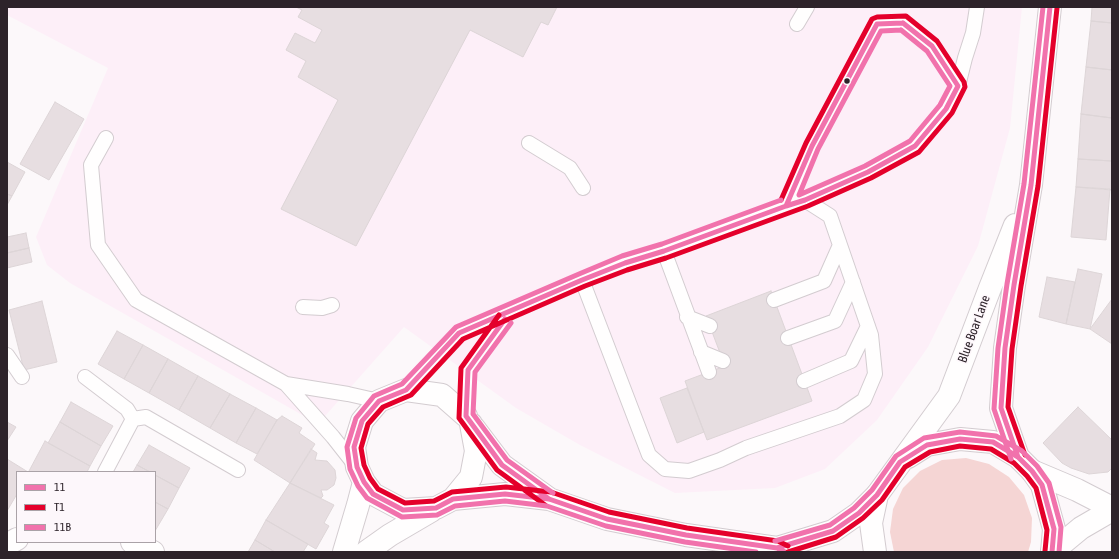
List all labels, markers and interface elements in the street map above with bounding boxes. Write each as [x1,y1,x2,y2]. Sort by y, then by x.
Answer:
unlabelled marker [842,76,852,86]
street label: Blue Boar Lane [955,293,993,365]
legend [16,471,156,543]
text: 11 [54,480,65,494]
text: T1 [54,500,65,514]
text: 11B [54,520,71,534]

